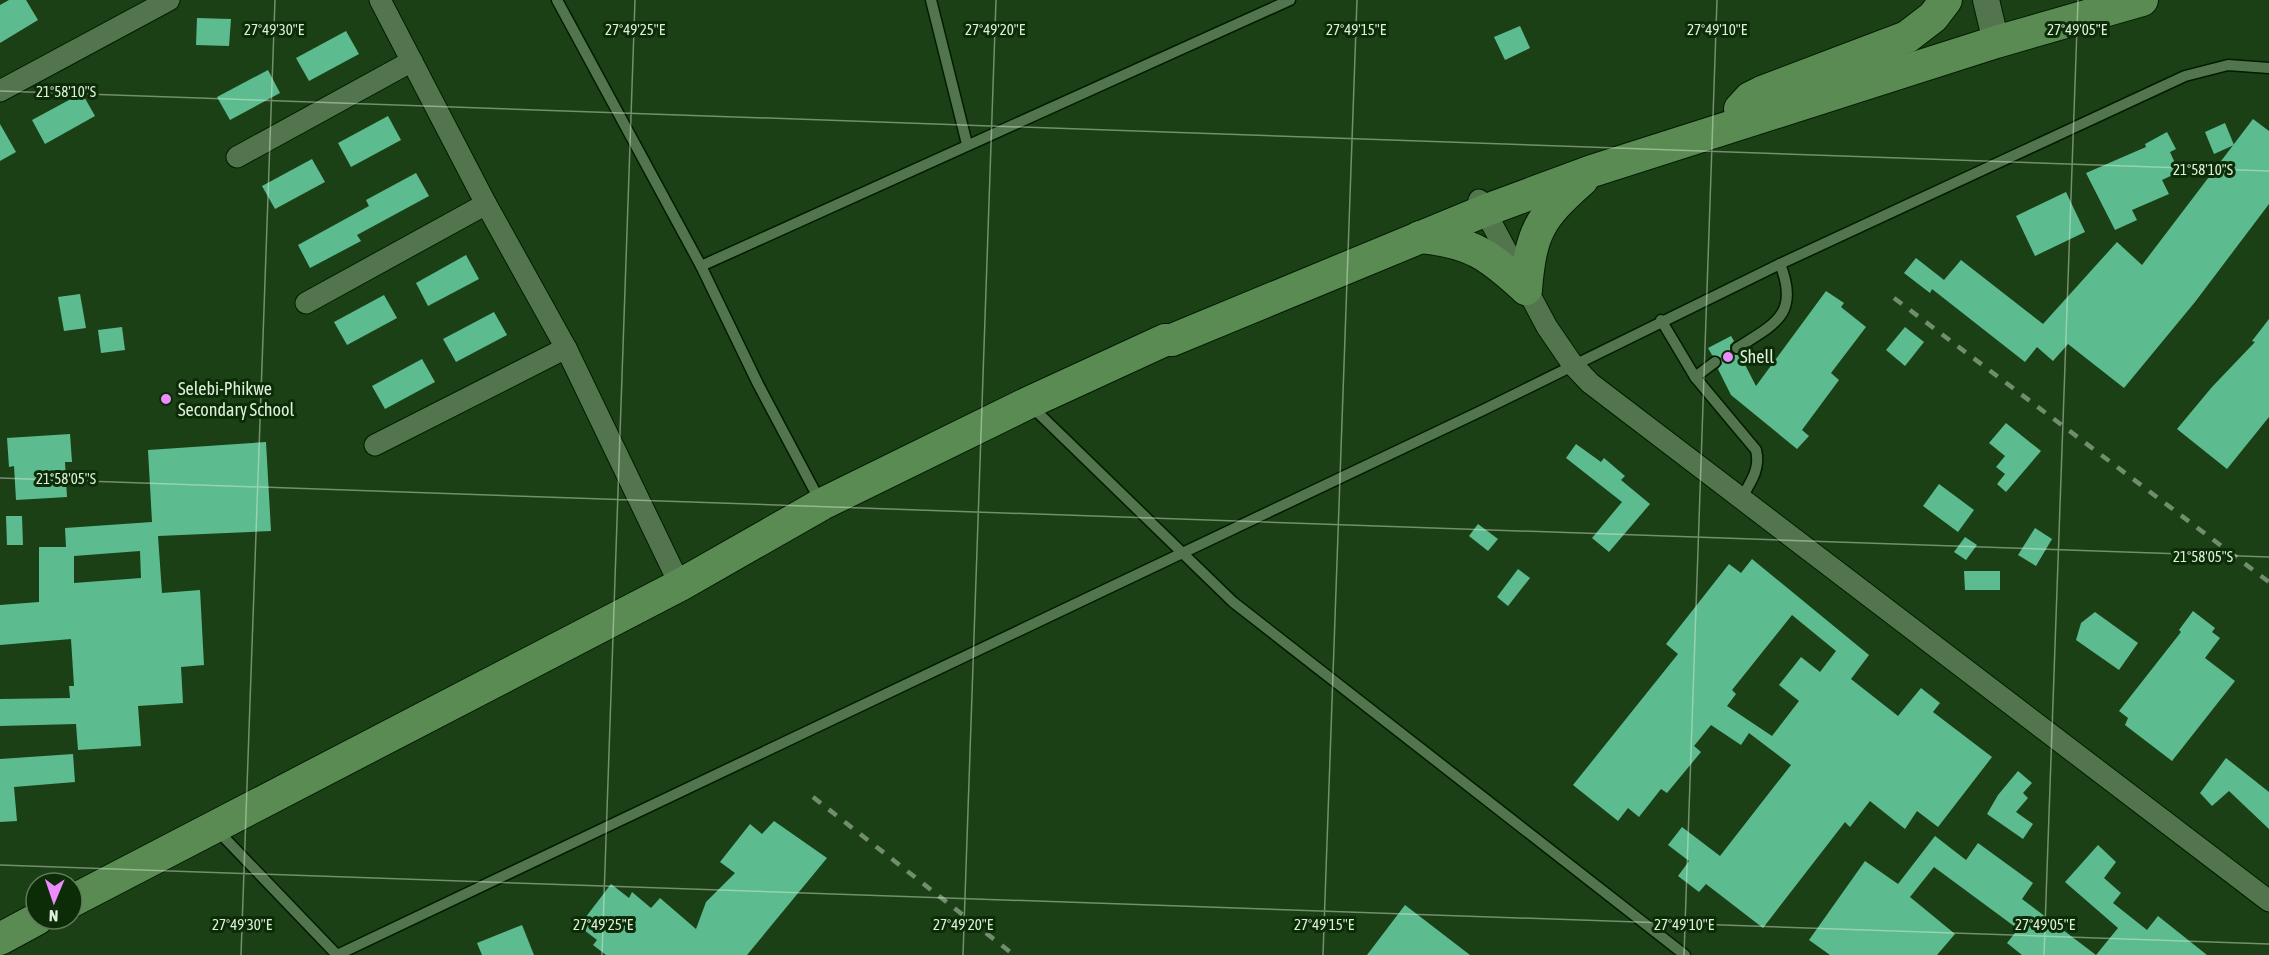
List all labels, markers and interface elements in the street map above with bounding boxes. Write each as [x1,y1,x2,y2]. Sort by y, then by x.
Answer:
text: 27°49'30"E [244,21,305,38]
text: 27°49'25"E [605,21,666,38]
text: 27°49'20"E [965,21,1026,38]
text: 27°49'15"E [1326,21,1387,38]
text: 27°49'10"E [1687,21,1748,38]
text: 27°49'05"E [2047,21,2108,38]
text: 21°58'10"S [36,83,96,100]
text: 21°58'10"S [2173,161,2233,178]
place label: Shell [1740,346,1774,367]
marker: Shell [1721,350,1735,364]
place label: Selebi-Phikwe Secondary School [178,378,294,420]
marker: Selebi-Phikwe Secondary School [159,392,173,406]
text: 21°58'05"S [36,470,96,487]
text: 21°58'05"S [2173,548,2233,565]
north arrow [24,871,84,931]
text: N [48,907,59,925]
text: 27°49'30"E [212,916,273,933]
text: 27°49'25"E [573,916,634,933]
text: 27°49'20"E [933,916,994,933]
text: 27°49'15"E [1294,916,1355,933]
text: 27°49'10"E [1654,916,1715,933]
text: 27°49'05"E [2015,916,2076,933]

